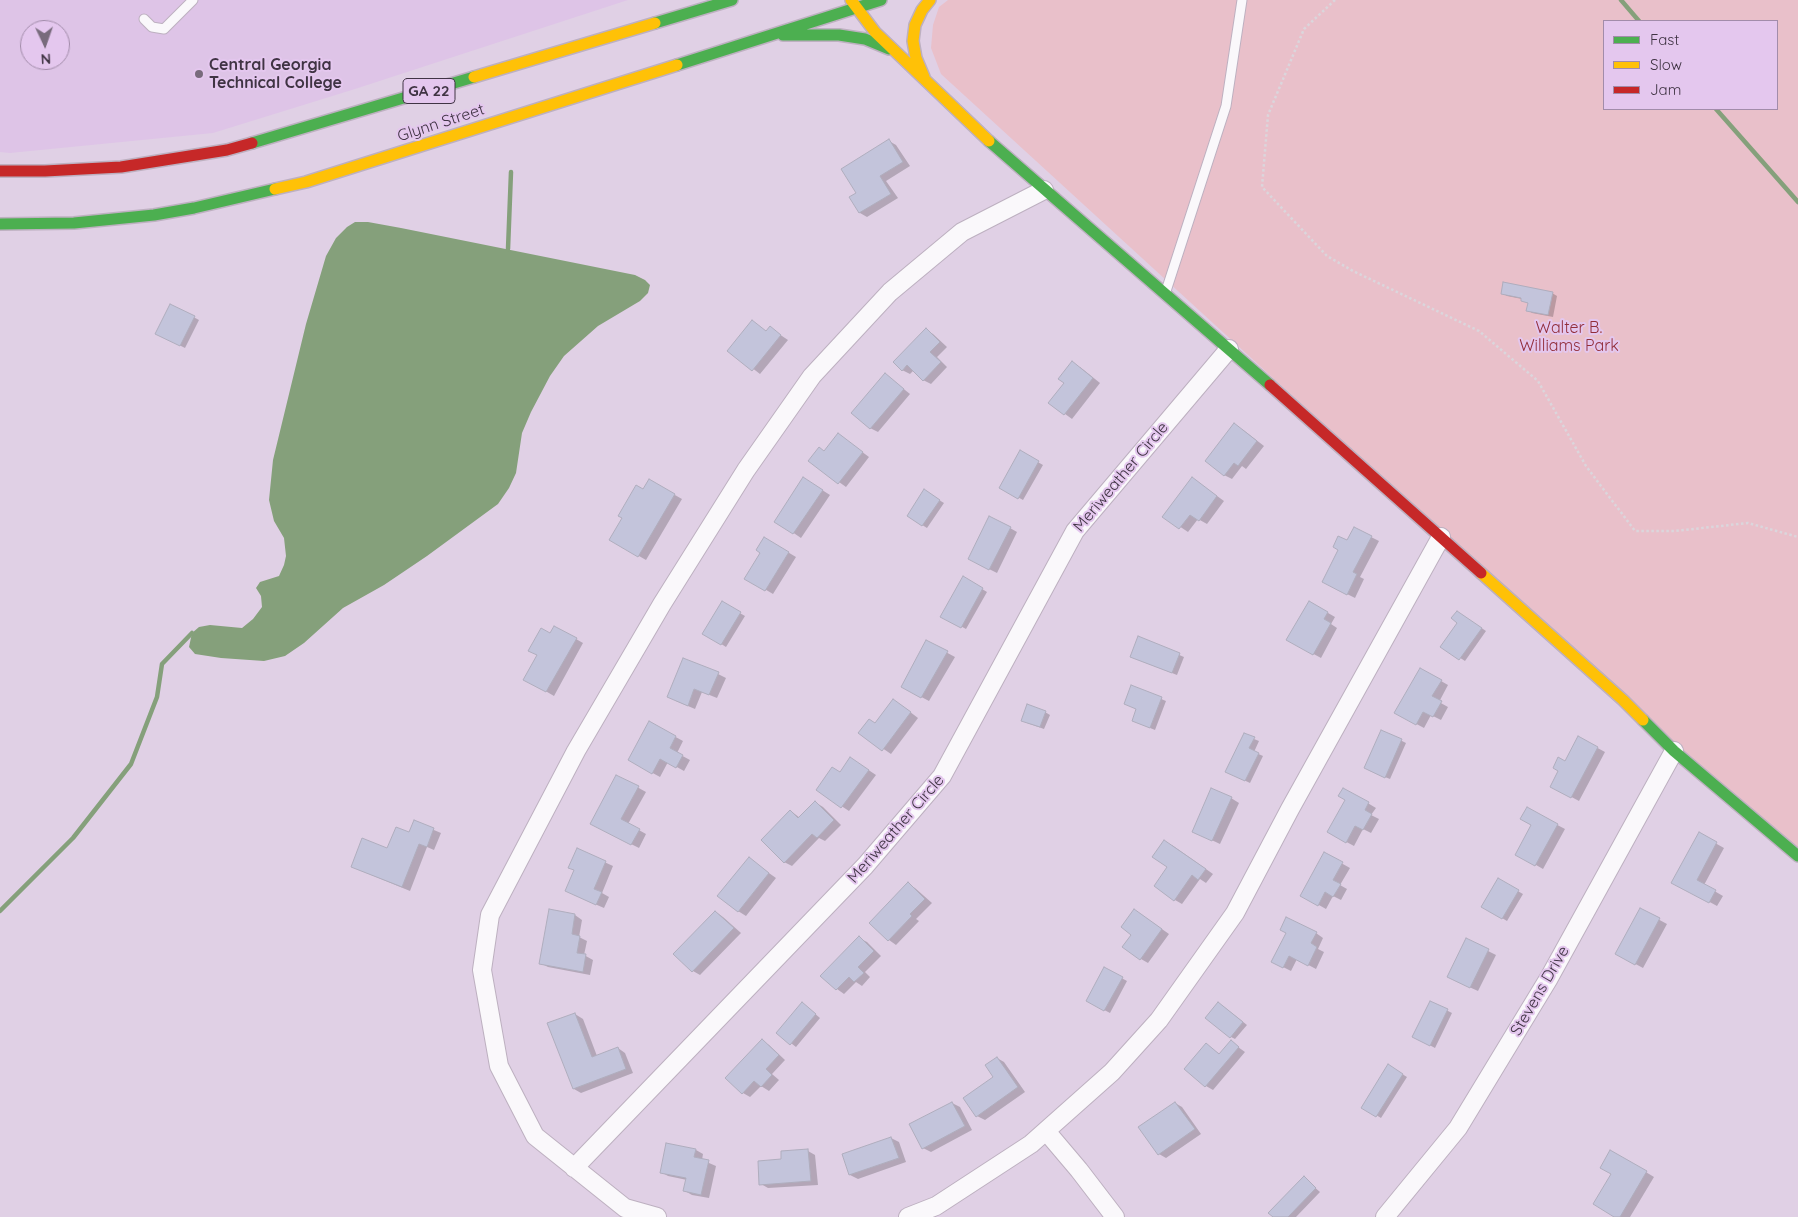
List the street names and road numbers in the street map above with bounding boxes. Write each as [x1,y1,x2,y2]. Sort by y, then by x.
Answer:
road number: GA 22 [403,78,455,104]
street label: Glynn Street [395,100,487,146]
street label: Meriweather Circle [1070,418,1172,536]
street label: Meriweather Circle [844,771,948,887]
street label: Stevens Drive [1507,943,1573,1039]

